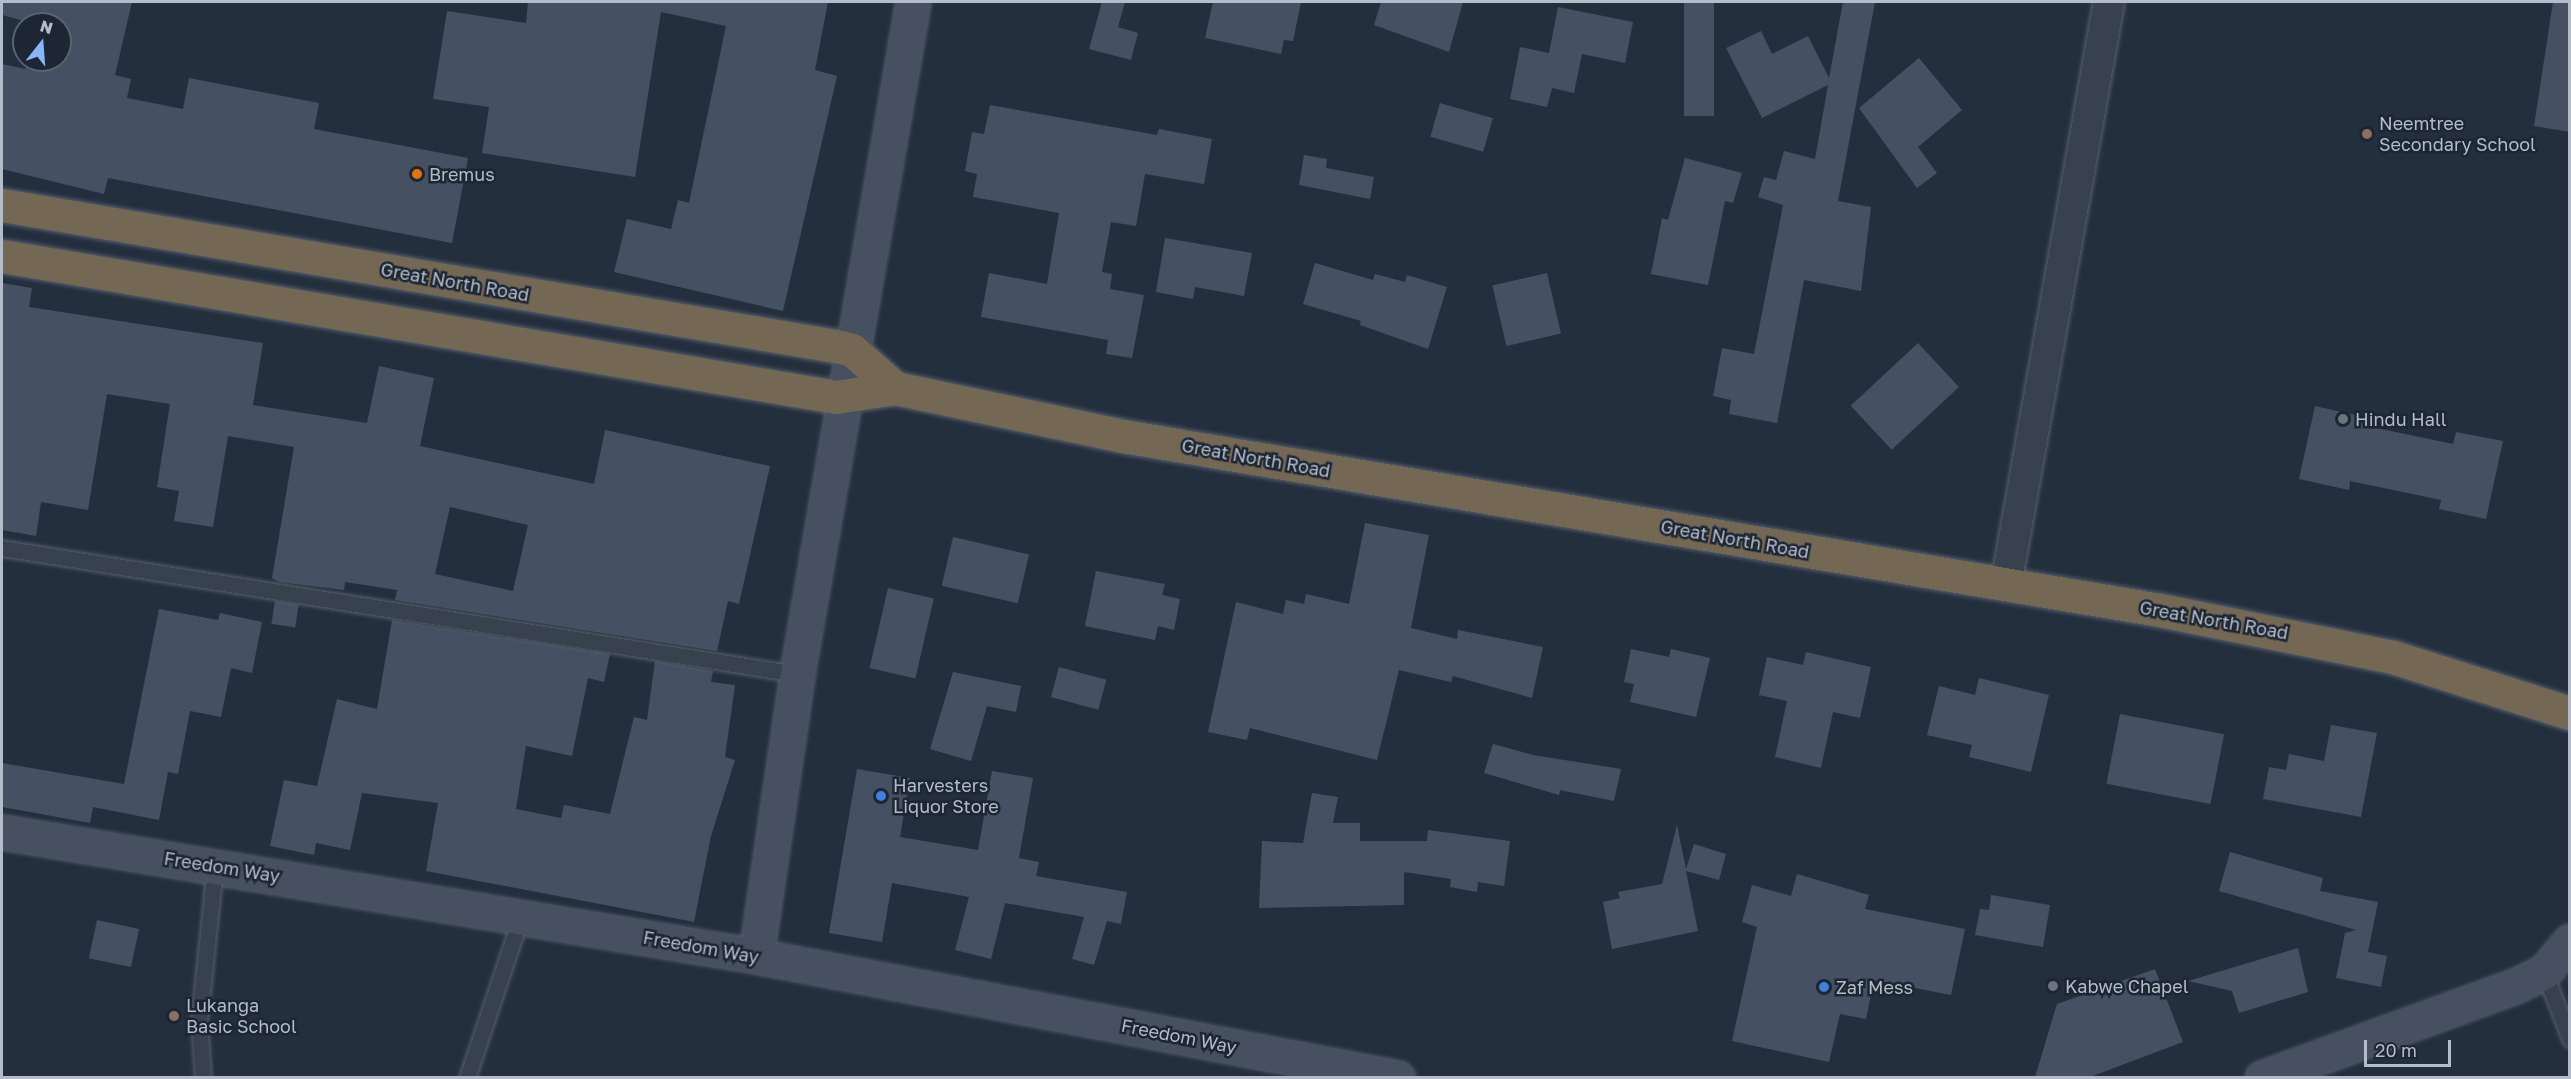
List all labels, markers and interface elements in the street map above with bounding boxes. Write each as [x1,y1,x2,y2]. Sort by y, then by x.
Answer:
north arrow [12,12,72,72]
text: N [38,15,55,38]
place label: Neemtree Secondary School [2379,113,2536,156]
marker: Neemtree Secondary School [2360,127,2374,141]
place label: Bremus [429,163,495,185]
marker: Bremus [410,167,424,181]
street label: Great North Road [379,258,531,306]
place label: Hindu Hall [2355,408,2446,430]
marker: Hindu Hall [2336,412,2350,426]
street label: Great North Road [1180,434,1332,482]
street label: Great North Road [1659,515,1811,563]
street label: Great North Road [2138,596,2290,644]
place label: Harvesters Liquor Store [893,775,999,818]
marker: Harvesters Liquor Store [874,789,888,803]
street label: Freedom Way [162,847,282,887]
street label: Freedom Way [641,926,761,968]
place label: Kabwe Chapel [2065,975,2188,997]
place label: Zaf Mess [1836,976,1913,998]
marker: Kabwe Chapel [2046,979,2060,993]
marker: Zaf Mess [1817,980,1831,994]
place label: Lukanga Basic School [186,995,297,1038]
marker: Lukanga Basic School [167,1009,181,1023]
street label: Freedom Way [1119,1014,1239,1058]
scale bar [2367,1028,2454,1066]
text: 20 m [2375,1039,2417,1061]

